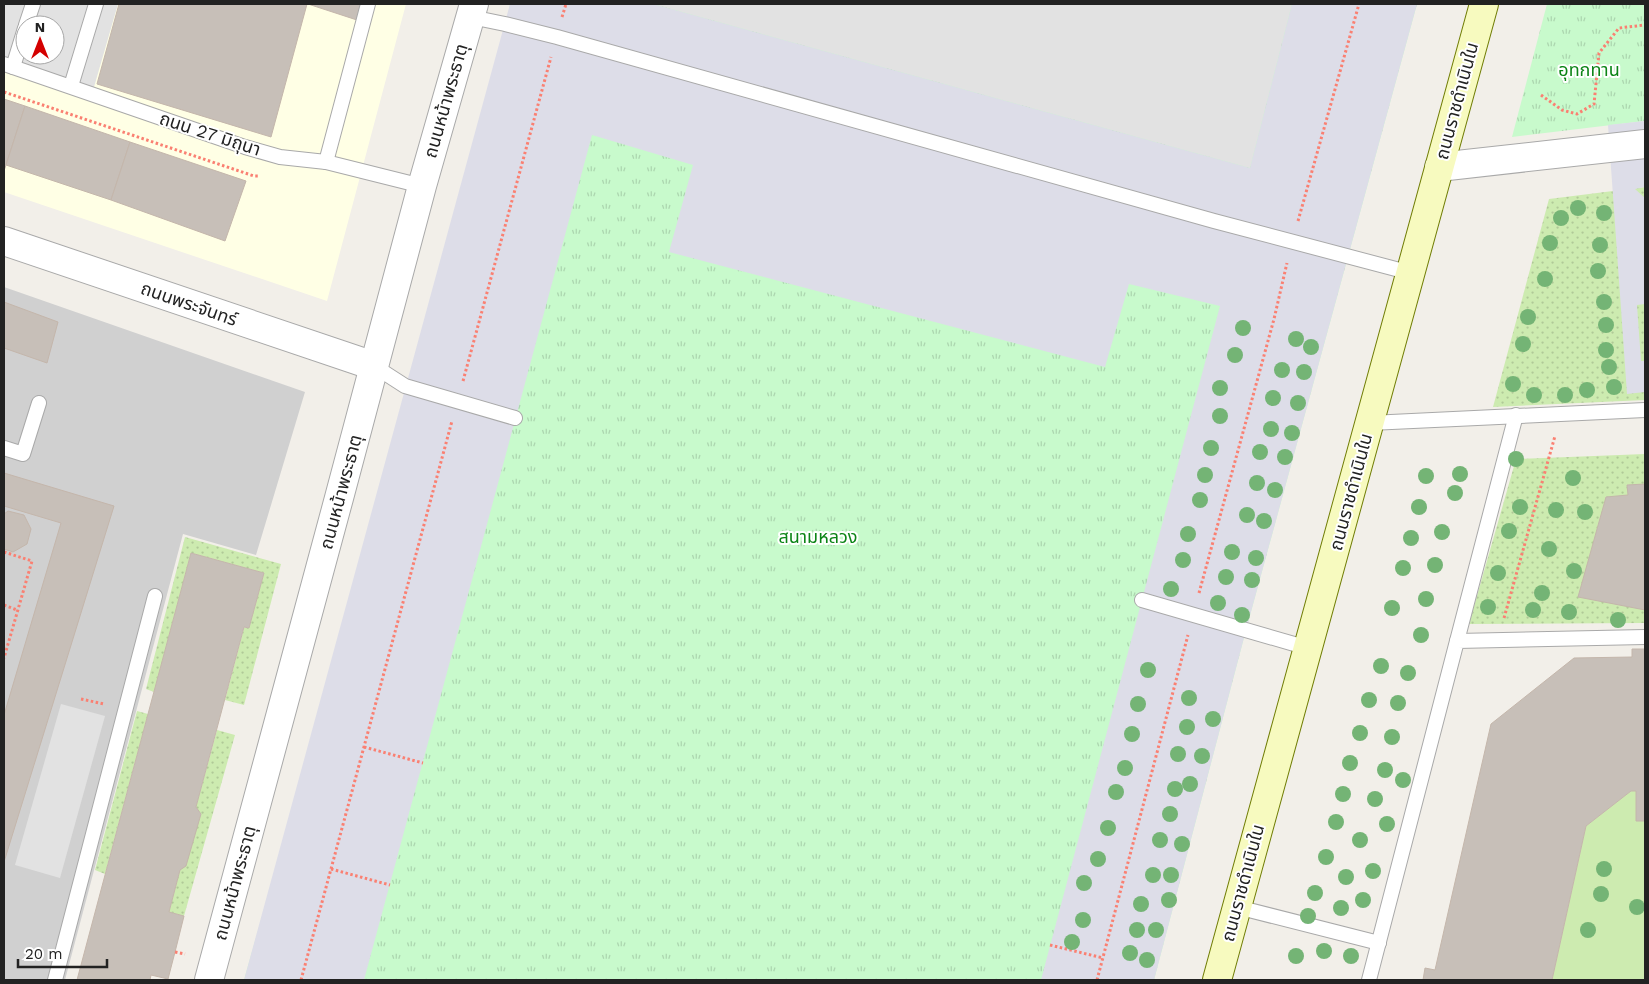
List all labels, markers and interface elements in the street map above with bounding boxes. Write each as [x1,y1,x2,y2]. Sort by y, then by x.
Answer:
north arrow [15,15,65,65]
text: N [35,19,45,35]
street label: ถนนราชดำเนินใน [1431,40,1482,162]
street label: ถนนหน้าพระธาตุ [419,41,473,161]
park label: อุทกทาน [1558,59,1620,81]
street label: ถนน 27 มิถุนา [157,107,263,161]
street label: ถนนพระจันทร์ [138,277,241,330]
street label: ถนนราชดำเนินใน [1325,431,1376,553]
street label: ถนนหน้าพระธาตุ [315,432,367,552]
park label: สนามหลวง [778,526,858,547]
street label: ถนนราชดำเนินใน [1217,822,1268,944]
street label: ถนนหน้าพระธาตุ [209,823,261,943]
scale bar [18,936,106,968]
text: 20 m [25,945,63,963]

